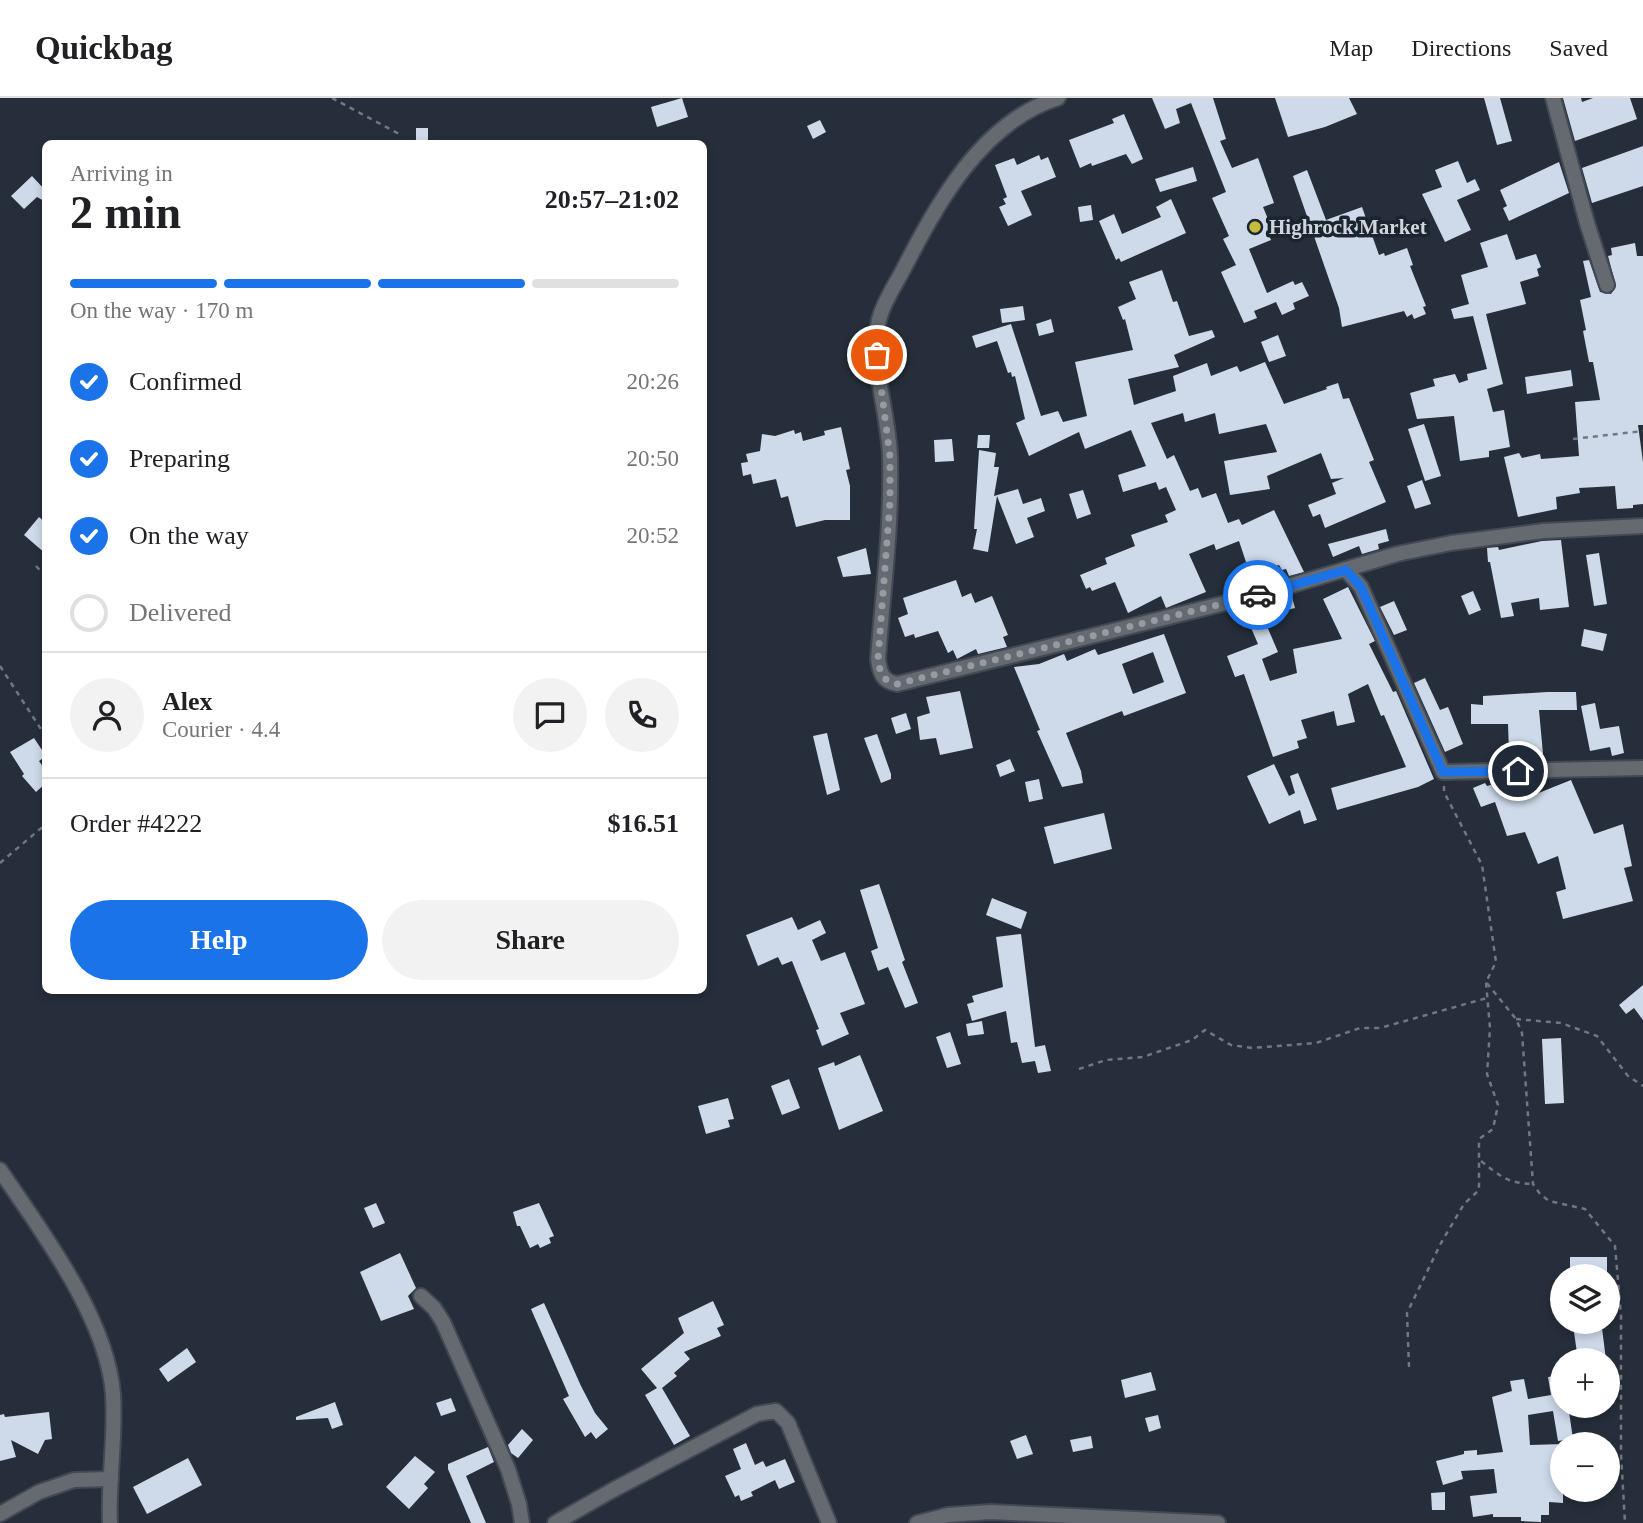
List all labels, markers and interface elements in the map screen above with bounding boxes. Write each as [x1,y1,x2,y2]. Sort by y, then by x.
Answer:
text: Quickbag [35,30,173,66]
text: Map [1329,35,1373,61]
text: Directions [1411,35,1511,61]
text: Saved [1549,35,1608,61]
text: Arriving in [70,161,173,186]
text: 20:57–21:02 [545,185,679,214]
text: 2 min [70,187,181,238]
place label: Highrock Market [1269,215,1427,239]
marker: Highrock Market [1247,219,1263,235]
text: On the way · 170 m [70,298,253,323]
pin [847,325,907,385]
icon: bag [858,336,896,374]
icon: check [70,363,108,401]
text: Confirmed [129,367,242,396]
text: 20:26 [627,369,679,394]
icon: check [70,440,108,478]
text: Preparing [129,444,230,473]
text: 20:50 [627,446,679,471]
icon: check [70,517,108,555]
text: On the way [129,521,249,550]
text: 20:52 [627,523,679,548]
courier [1223,560,1293,630]
icon: car [1239,576,1277,614]
text: Delivered [129,598,232,627]
button: person [70,678,144,752]
button: chat [513,678,587,752]
button: phone [605,678,679,752]
text: Alex [162,687,213,716]
text: Courier · 4.4 [162,717,280,742]
pin [1488,741,1548,801]
icon: home [1499,752,1537,790]
text: Order #4222 [70,809,202,838]
text: $16.51 [608,809,679,838]
button: Help [70,900,368,980]
button: Share [382,900,679,980]
map controls [1550,1264,1620,1502]
button: layers [1550,1264,1620,1334]
button: + [1550,1348,1620,1418]
button: − [1550,1432,1620,1502]

